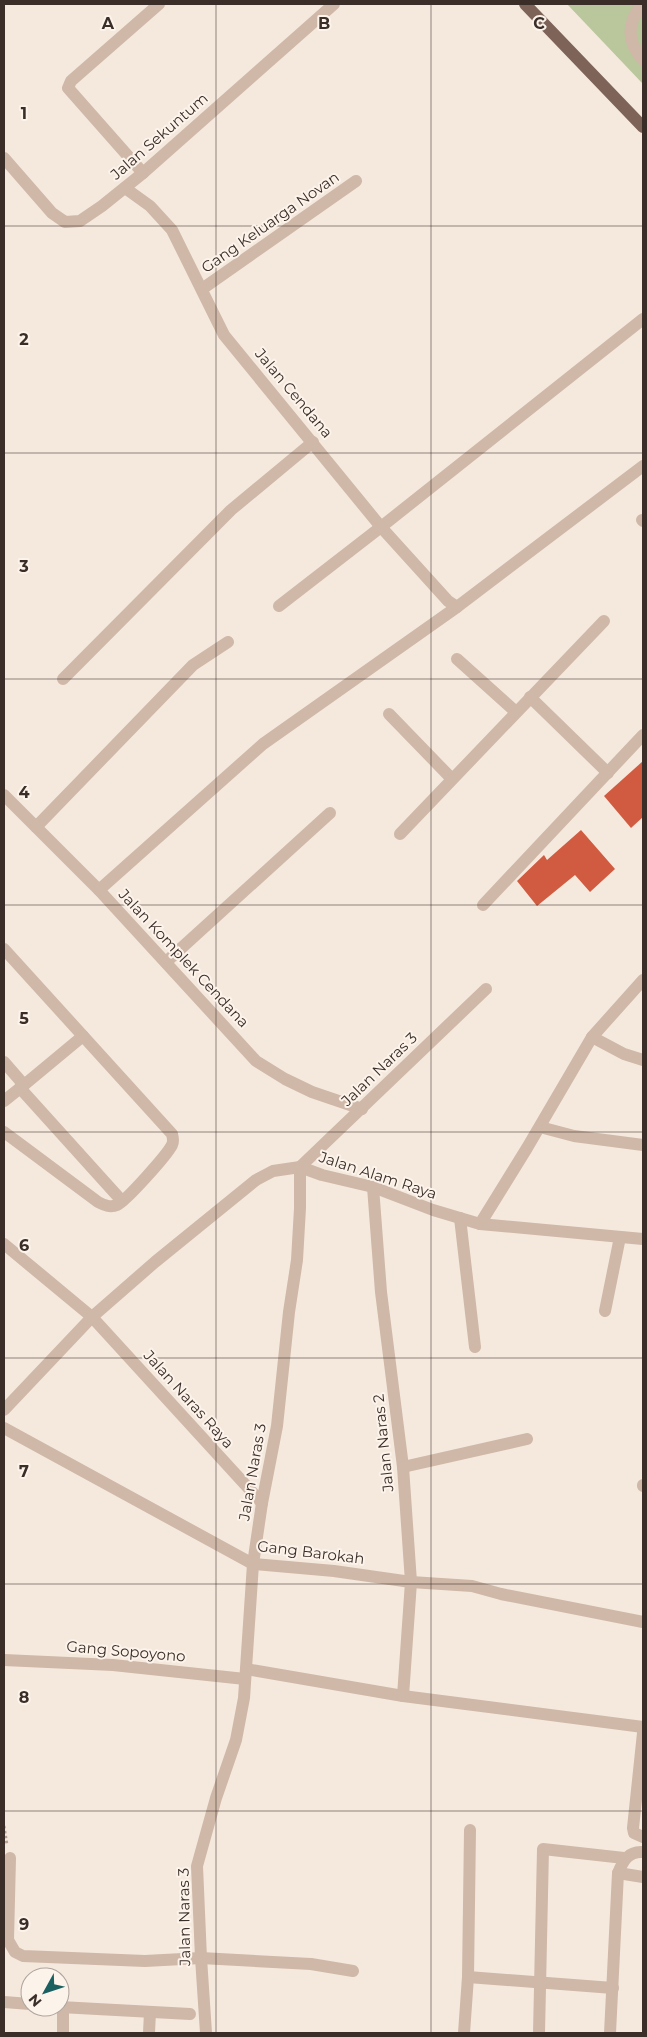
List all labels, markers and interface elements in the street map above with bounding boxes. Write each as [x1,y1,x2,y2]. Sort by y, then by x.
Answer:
text: A [101,14,115,33]
text: B [318,14,330,33]
text: C [533,14,545,33]
street label: Jalan Sekuntum [106,89,212,184]
text: 1 [21,104,27,123]
street label: Gang Keluarga Novan [197,167,343,277]
text: 2 [19,330,29,349]
street label: Jalan Cendana [250,344,337,442]
text: 3 [18,557,29,576]
text: 4 [18,783,30,802]
street label: Jalan Komplek Cendana [114,884,253,1031]
text: 5 [19,1009,29,1028]
street label: Jalan Naras 3 [336,1028,421,1111]
street label: Jalan Alam Raya [316,1147,439,1203]
text: 6 [19,1236,29,1255]
street label: Jalan Naras Raya [139,1345,238,1452]
street label: Jalan Naras 2 [368,1393,398,1494]
street label: Jalan Naras 3 [234,1422,270,1523]
text: 7 [19,1462,29,1481]
street label: Gang Barokah [256,1536,366,1568]
street label: Gang Sopoyono [66,1636,186,1666]
text: 8 [19,1688,29,1707]
street label: Jalan Naras 3 [174,1868,194,1967]
text: 9 [19,1915,29,1934]
north arrow [20,1967,70,2017]
text: N [25,1990,46,2010]

